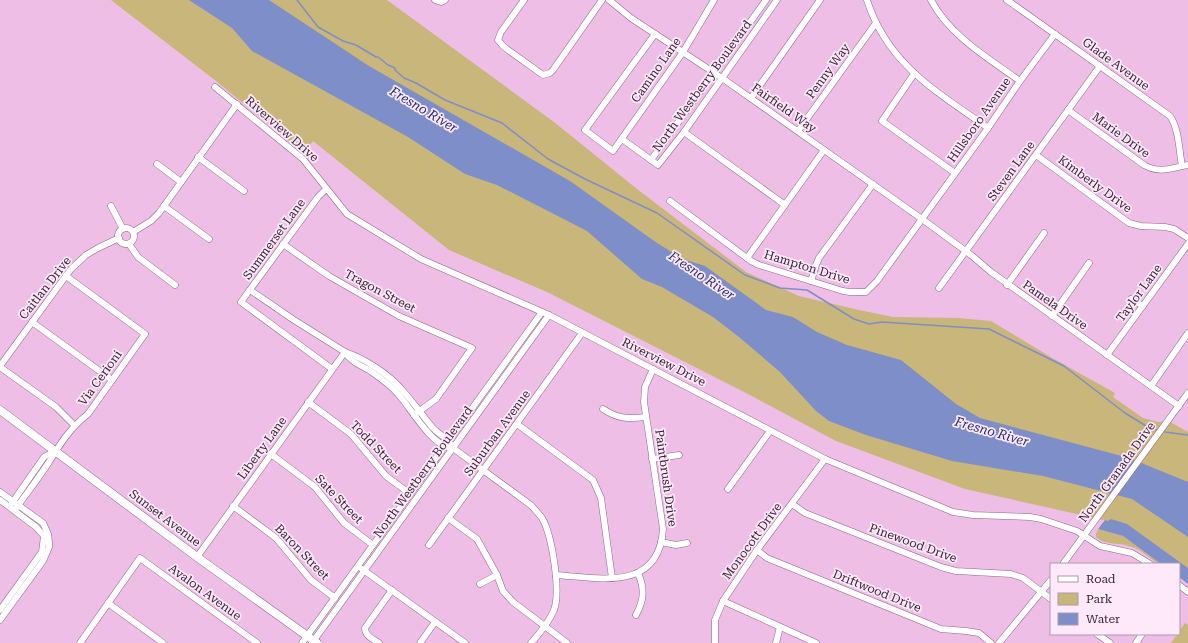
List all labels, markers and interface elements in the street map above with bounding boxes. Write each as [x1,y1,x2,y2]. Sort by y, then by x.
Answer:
street label: North Westberry Boulevard [650,17,755,154]
street label: Camino Lane [628,34,684,105]
street label: Glade Avenue [1080,35,1153,93]
street label: Penny Way [803,40,853,101]
street label: Hillsboro Avenue [945,75,1014,165]
street label: Fairfield Way [749,81,820,136]
water label: Fresno River [386,83,461,136]
street label: Riverview Drive [243,93,322,165]
street label: Marie Drive [1090,109,1153,161]
street label: Steven Lane [985,138,1038,204]
street label: Kimberly Drive [1055,153,1135,216]
street label: Summerset Lane [240,196,308,282]
water label: Fresno River [665,247,738,303]
street label: Hampton Drive [762,247,852,287]
street label: Caitlan Drive [16,254,74,322]
street label: Taylor Lane [1113,261,1165,325]
street label: Tragon Street [342,266,418,316]
street label: Pamela Drive [1020,278,1090,333]
street label: Riverview Drive [620,335,709,389]
street label: Via Cerioni [75,348,125,408]
street label: Suburban Avenue [461,387,533,479]
street label: North Westberry Boulevard [371,403,476,540]
street label: Liberty Lane [235,414,290,482]
water label: Fresno River [952,414,1031,449]
street label: Todd Street [348,418,405,476]
street label: North Granada Drive [1076,419,1158,525]
street label: Paintbrush Drive [652,429,680,528]
street label: Sate Street [312,472,366,527]
street label: Sunset Avenue [127,487,204,550]
street label: Monocott Drive [720,500,785,582]
street label: Baron Street [272,521,332,583]
street label: Pinewood Drive [867,521,959,565]
street label: Avalon Avenue [166,561,244,623]
legend [1050,563,1180,635]
street label: Driftwood Drive [831,567,924,615]
text: Road [1086,572,1116,586]
text: Park [1086,592,1113,606]
text: Water [1086,612,1120,626]

